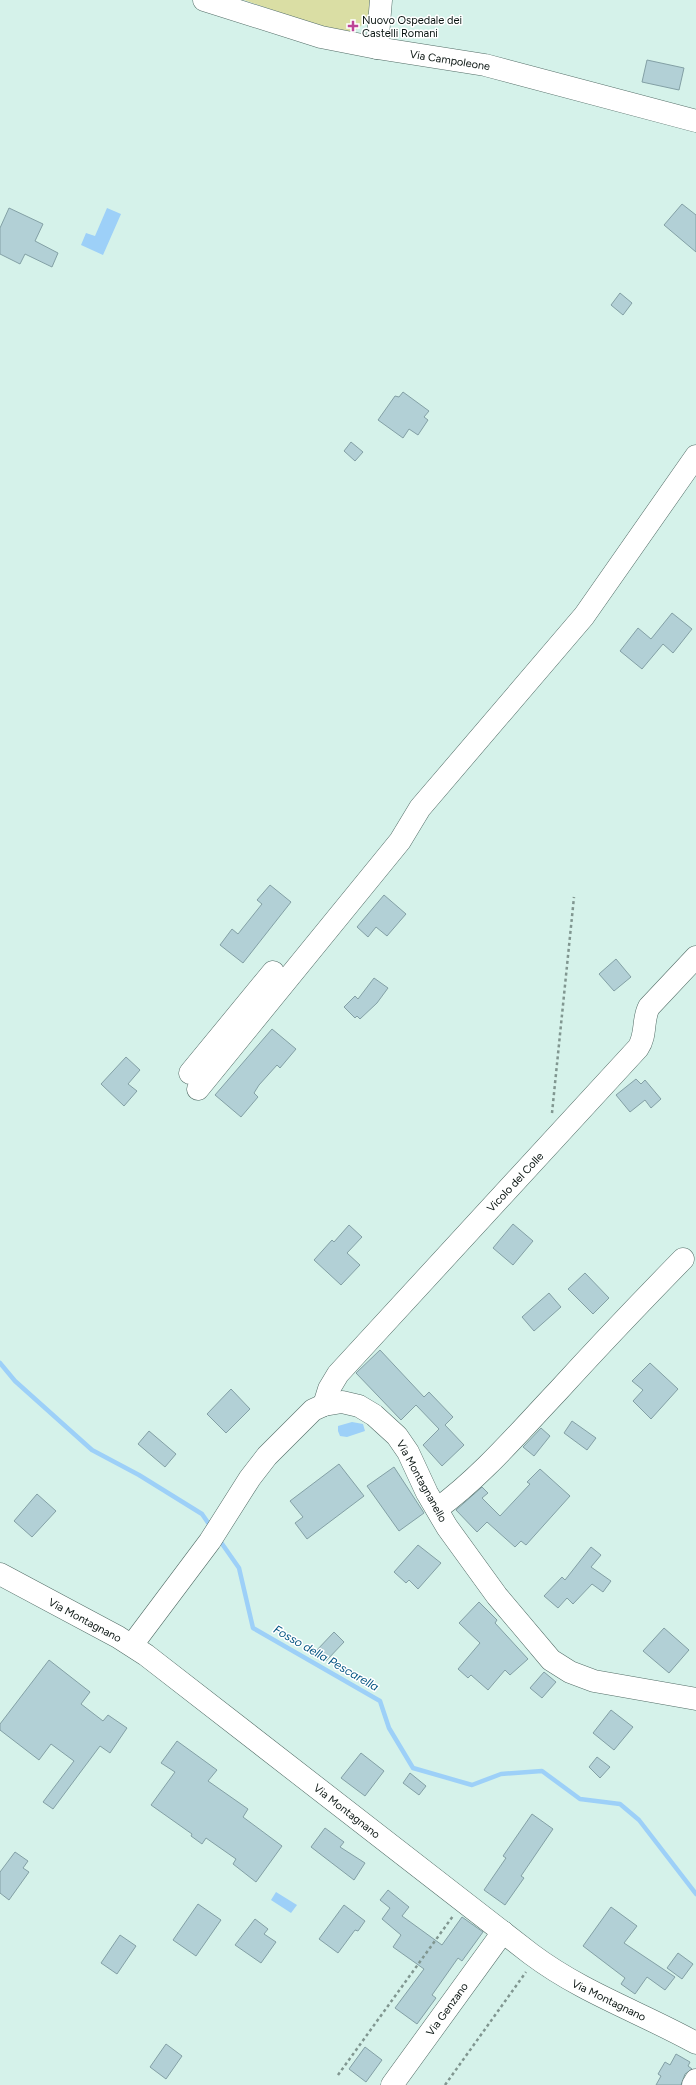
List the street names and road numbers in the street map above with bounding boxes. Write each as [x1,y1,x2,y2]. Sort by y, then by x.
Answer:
street label: Via Campoleone [409,48,491,73]
street label: Vicolo del Colle [484,1150,546,1215]
street label: Via Montagnanello [394,1438,449,1524]
street label: Via Montagnano [46,1596,123,1645]
street label: Via Montagnano [311,1781,383,1841]
street label: Via Montagnano [570,1977,648,2024]
street label: Via Genzano [424,1980,471,2038]

